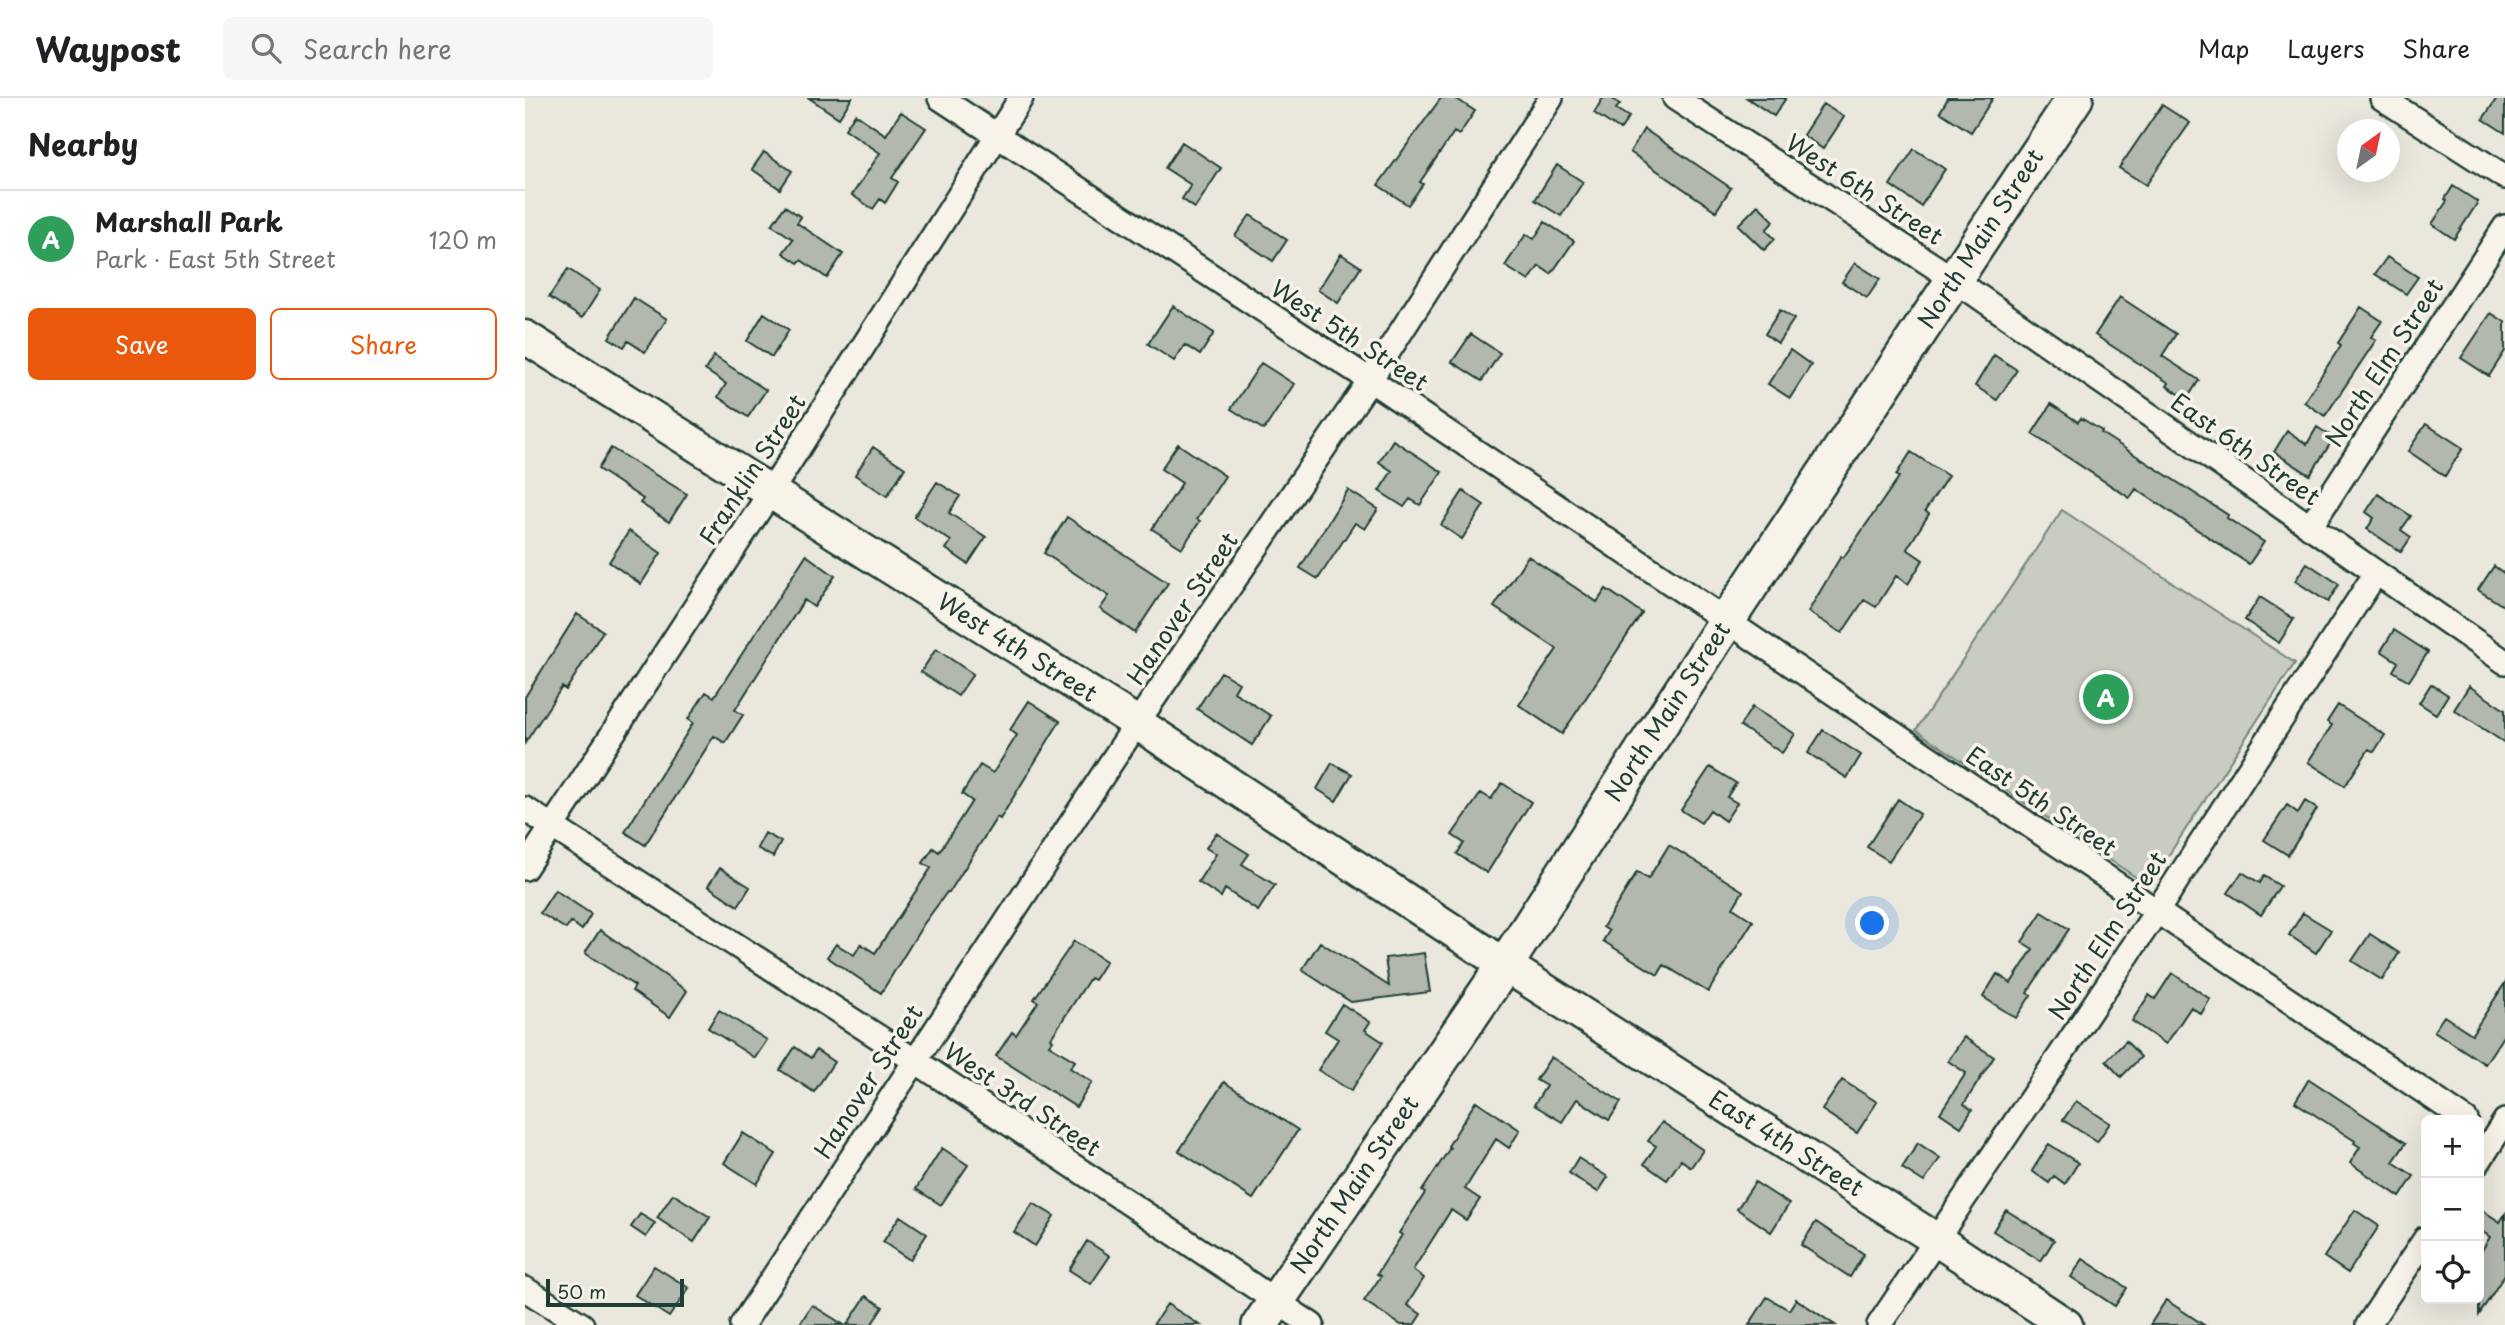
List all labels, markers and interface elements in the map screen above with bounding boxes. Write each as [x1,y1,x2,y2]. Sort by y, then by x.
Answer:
search box [223,17,713,80]
text: Waypost [35,23,181,73]
icon: search [247,29,285,67]
text: Search here [303,29,452,68]
text: Map [2198,30,2249,66]
text: Layers [2287,30,2364,66]
text: Share [2402,30,2470,66]
north arrow [2337,119,2400,182]
text: Nearby [28,121,138,166]
street label: West 6th Street [1779,124,1951,253]
street label: North Main Street [1908,141,2051,335]
text: Marshall Park [95,202,283,241]
text: A [42,222,60,257]
text: 120 m [429,222,497,257]
text: Park · East 5th Street [95,241,336,276]
street label: West 5th Street [1264,270,1436,399]
street label: North Elm Street [2315,270,2451,453]
button: Save [28,308,256,380]
button: Share [270,308,497,380]
street label: East 6th Street [2164,383,2328,513]
street label: Franklin Street [689,386,814,551]
street label: Hanover Street [1117,524,1246,691]
street label: West 4th Street [931,583,1105,710]
street label: North Main Street [1595,614,1738,808]
pin: A [2083,671,2129,723]
street label: East 5th Street [1960,737,2125,864]
street label: North Elm Street [2038,843,2174,1026]
your location [1855,906,1889,940]
street label: Hanover Street [804,997,931,1165]
street label: West 3rd Street [937,1032,1109,1164]
street label: East 4th Street [1703,1080,1872,1204]
street label: North Main Street [1280,1087,1427,1280]
map controls [2421,1115,2484,1304]
button: + [2421,1115,2484,1178]
button: − [2421,1178,2484,1241]
button: locate [2421,1241,2484,1304]
scale bar [546,1276,684,1308]
text: 50 m [557,1277,606,1305]

